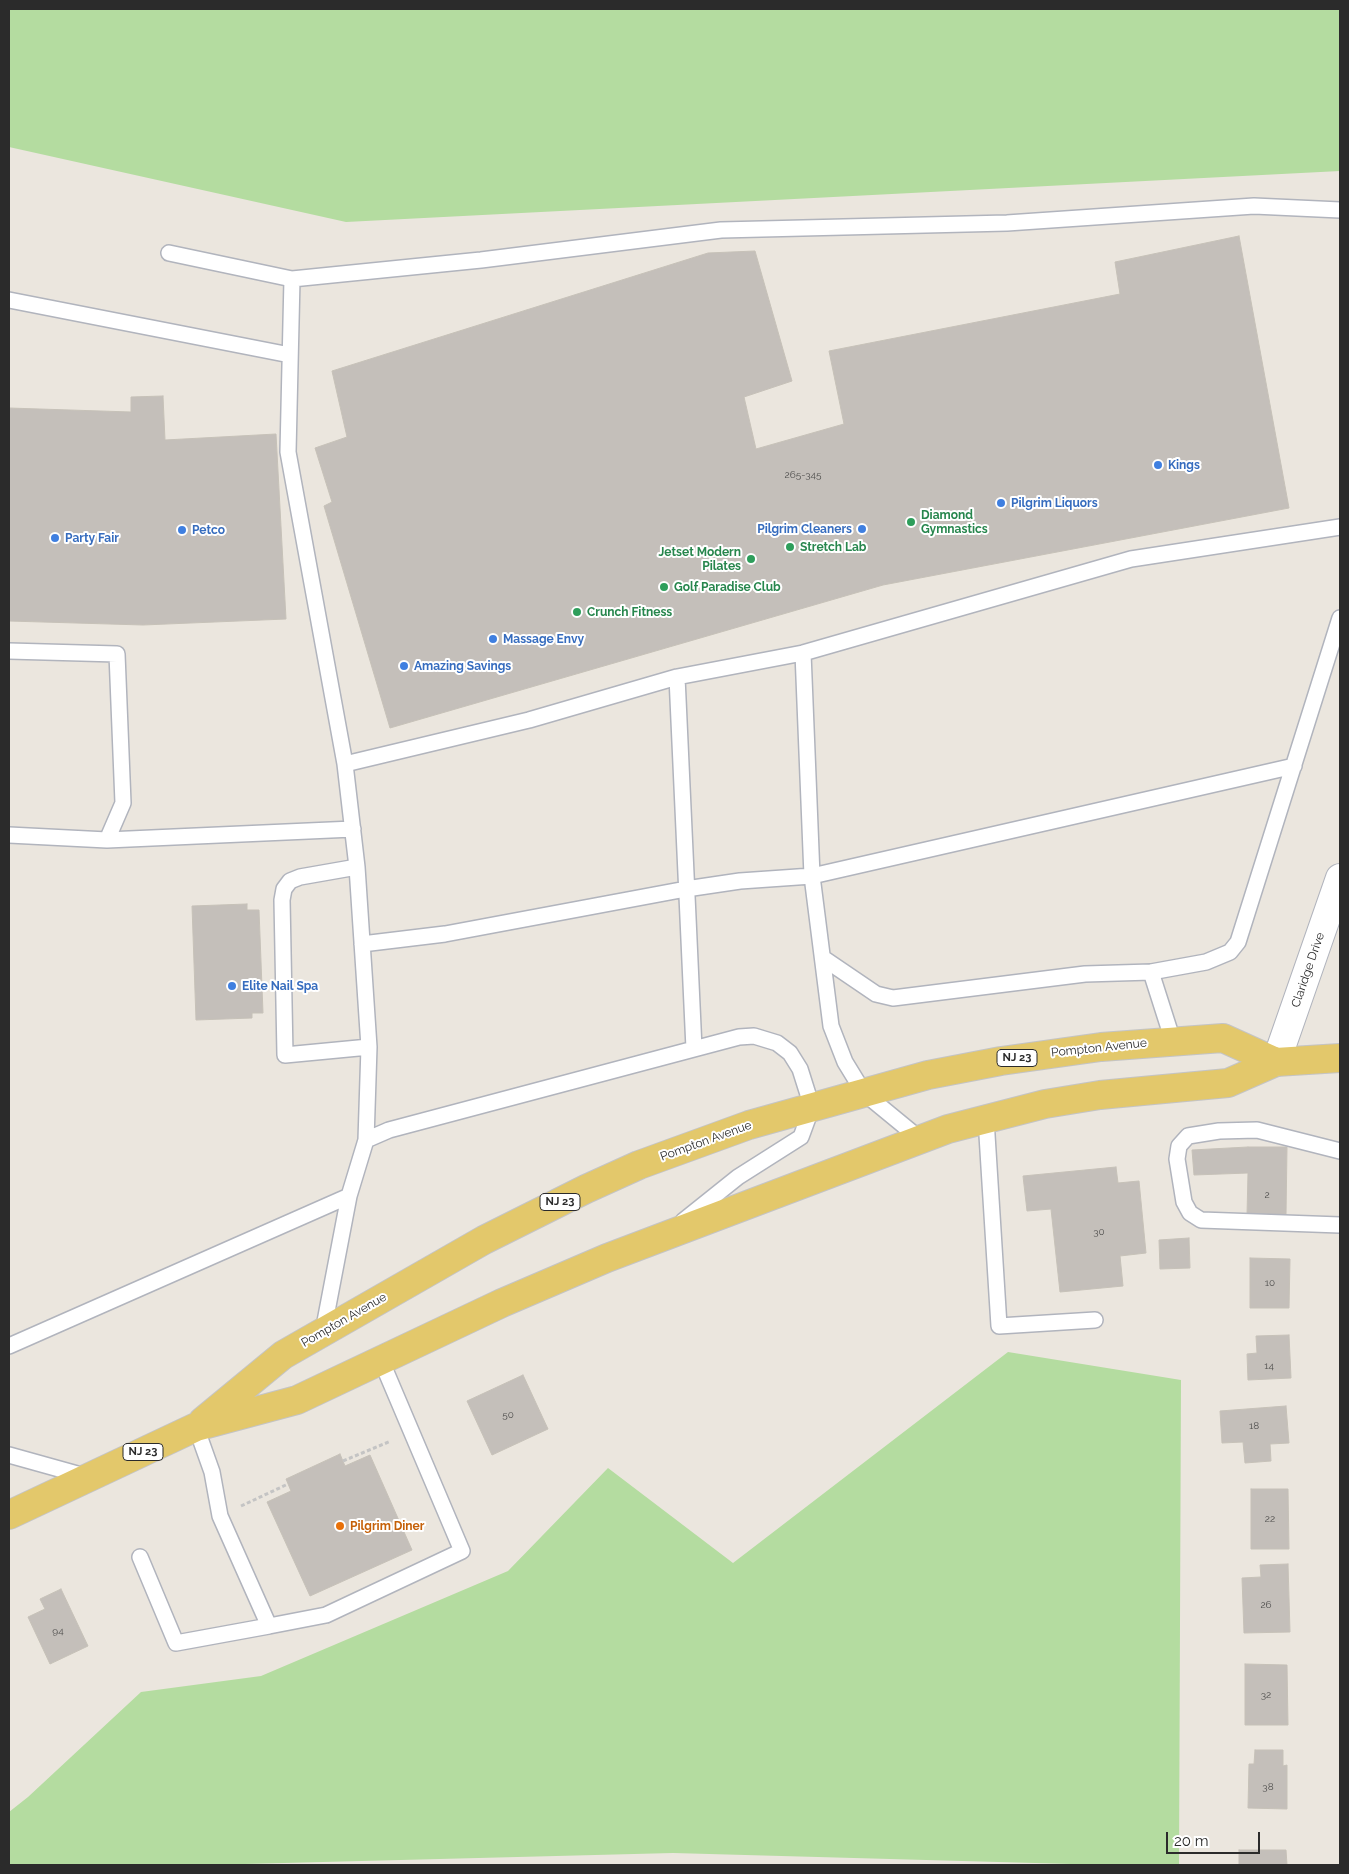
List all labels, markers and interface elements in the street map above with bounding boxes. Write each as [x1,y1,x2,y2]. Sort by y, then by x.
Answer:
place label: Kings [1168,458,1200,472]
marker: Kings [1152,459,1164,471]
house number: 265-345 [785,469,821,481]
place label: Pilgrim Liquors [1011,496,1098,510]
marker: Pilgrim Liquors [995,497,1007,509]
place label: Diamond Gymnastics [921,508,988,536]
marker: Diamond Gymnastics [905,516,917,528]
place label: Pilgrim Cleaners [757,522,852,536]
place label: Petco [192,523,225,537]
marker: Pilgrim Cleaners [856,523,868,535]
marker: Petco [176,524,188,536]
place label: Party Fair [65,531,119,545]
marker: Party Fair [49,532,61,544]
place label: Stretch Lab [800,540,866,554]
marker: Stretch Lab [784,541,796,553]
place label: Jetset Modern Pilates [659,545,741,573]
marker: Jetset Modern Pilates [745,553,757,565]
place label: Golf Paradise Club [674,580,781,594]
marker: Golf Paradise Club [658,581,670,593]
place label: Crunch Fitness [587,605,672,619]
marker: Crunch Fitness [571,606,583,618]
place label: Massage Envy [503,632,584,646]
marker: Massage Envy [487,633,499,645]
place label: Amazing Savings [414,659,511,673]
marker: Amazing Savings [398,660,410,672]
street label: Claridge Drive [1288,931,1328,1009]
place label: Elite Nail Spa [242,979,318,993]
marker: Elite Nail Spa [226,980,238,992]
street label: Pompton Avenue [1050,1036,1148,1060]
road number: NJ 23 [997,1050,1037,1066]
street label: Pompton Avenue [658,1118,754,1164]
house number: 2 [1264,1189,1270,1201]
road number: NJ 23 [540,1194,580,1210]
house number: 30 [1093,1226,1105,1238]
house number: 10 [1265,1277,1275,1289]
street label: Pompton Avenue [299,1290,389,1350]
house number: 14 [1264,1360,1274,1372]
house number: 50 [502,1409,514,1421]
house number: 18 [1249,1420,1259,1432]
road number: NJ 23 [123,1444,163,1460]
house number: 22 [1265,1513,1275,1525]
place label: Pilgrim Diner [350,1519,424,1533]
marker: Pilgrim Diner [334,1520,346,1532]
house number: 26 [1260,1599,1272,1611]
house number: 94 [52,1625,64,1637]
house number: 32 [1261,1689,1271,1701]
house number: 38 [1262,1781,1274,1793]
scale bar [1169,1822,1263,1854]
text: 20 m [1174,1832,1209,1850]

